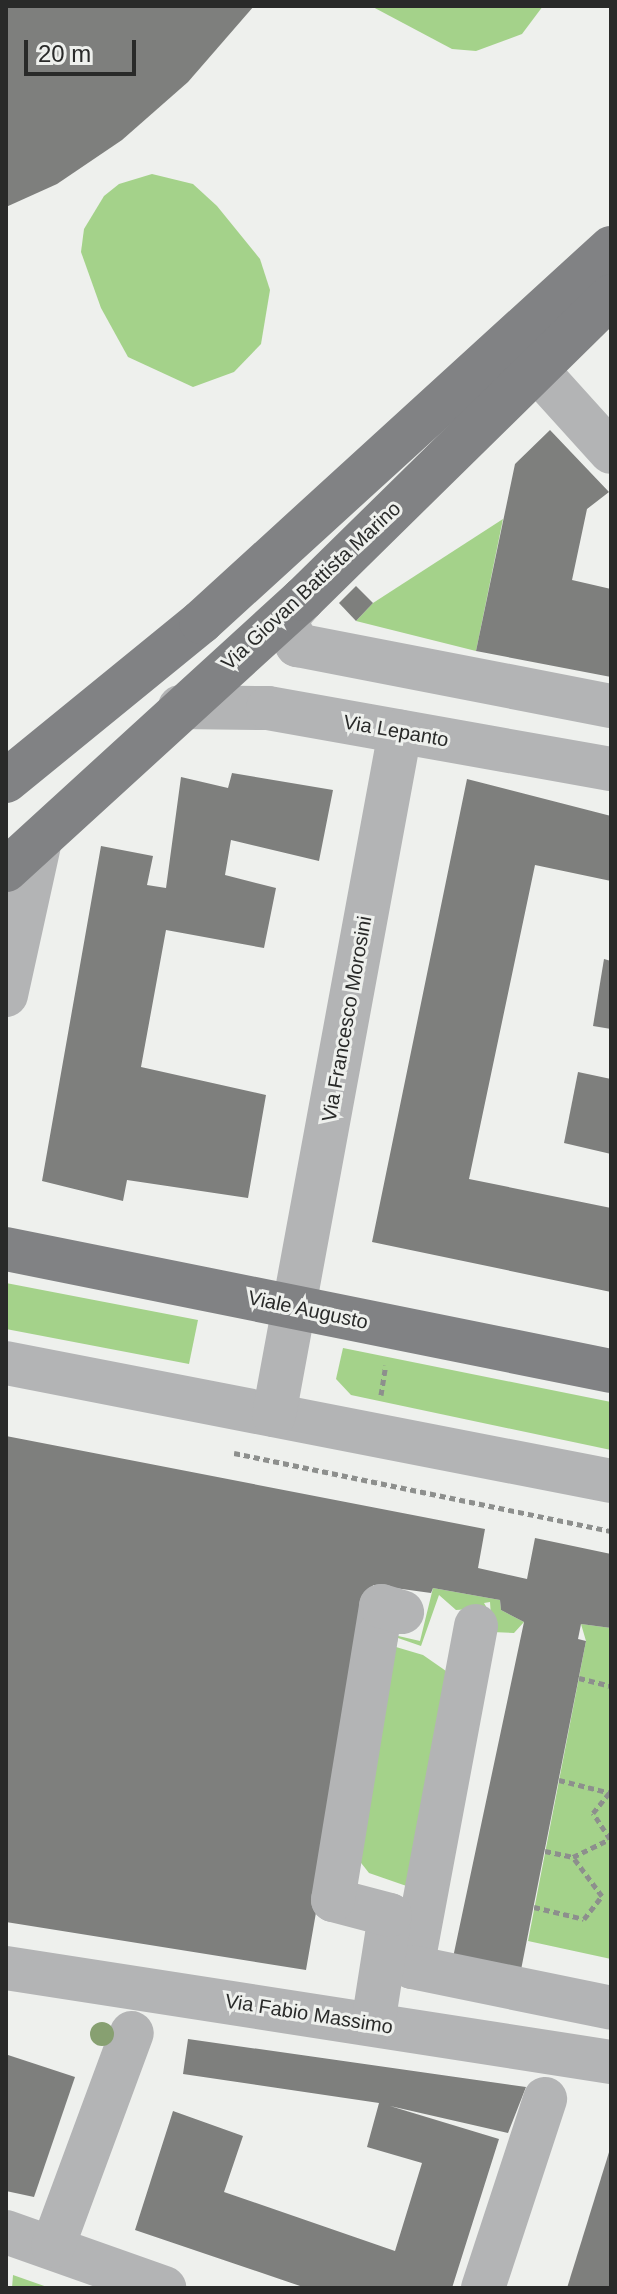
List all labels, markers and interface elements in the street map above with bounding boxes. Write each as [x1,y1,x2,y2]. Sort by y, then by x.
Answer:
scale bar [28,24,140,74]
text: 20 m [38,40,91,67]
street label: Via Giovan Battista Marino [216,497,406,675]
street label: Via Lepanto [342,710,450,752]
street label: Via Francesco Morosini [317,914,377,1124]
street label: Viale Augusto [245,1285,371,1335]
street label: Via Fabio Massimo [223,1989,395,2039]

